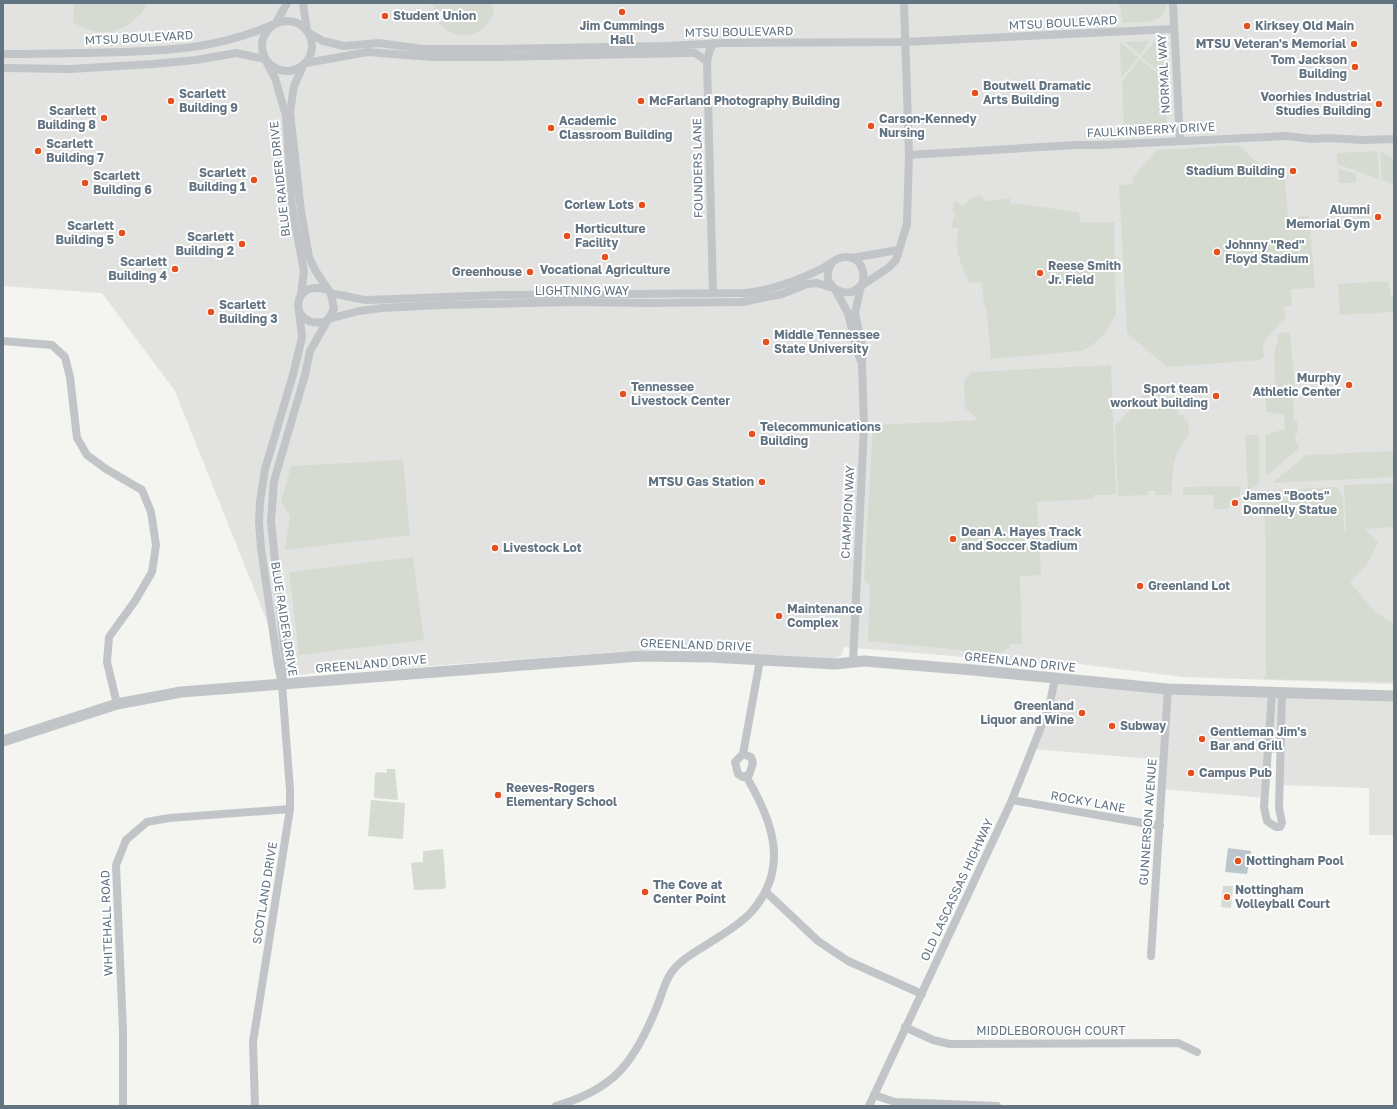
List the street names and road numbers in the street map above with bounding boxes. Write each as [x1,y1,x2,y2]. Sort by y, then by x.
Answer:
street label: MTSU BOULEVARD [1008,12,1118,33]
street label: MTSU BOULEVARD [685,23,793,40]
street label: MTSU BOULEVARD [84,27,194,48]
street label: NORMAL WAY [1154,34,1173,114]
street label: FOUNDERS LANE [689,118,706,218]
street label: FAULKINBERRY DRIVE [1086,119,1216,140]
street label: BLUE RAIDER DRIVE [266,121,293,238]
street label: LIGHTNING WAY [535,283,630,298]
street label: CHAMPION WAY [838,465,857,559]
street label: BLUE RAIDER DRIVE [268,560,301,677]
street label: GREENLAND DRIVE [640,635,752,654]
street label: GREENLAND DRIVE [964,648,1076,675]
street label: GREENLAND DRIVE [315,651,427,676]
street label: GUNNERSON AVENUE [1136,758,1159,886]
street label: ROCKY LANE [1049,788,1127,815]
street label: OLD LASCASSAS HIGHWAY [917,816,996,963]
street label: SCOTLAND DRIVE [249,841,280,945]
street label: WHITEHALL ROAD [97,870,116,976]
street label: MIDDLEBOROUGH COURT [976,1023,1126,1038]

